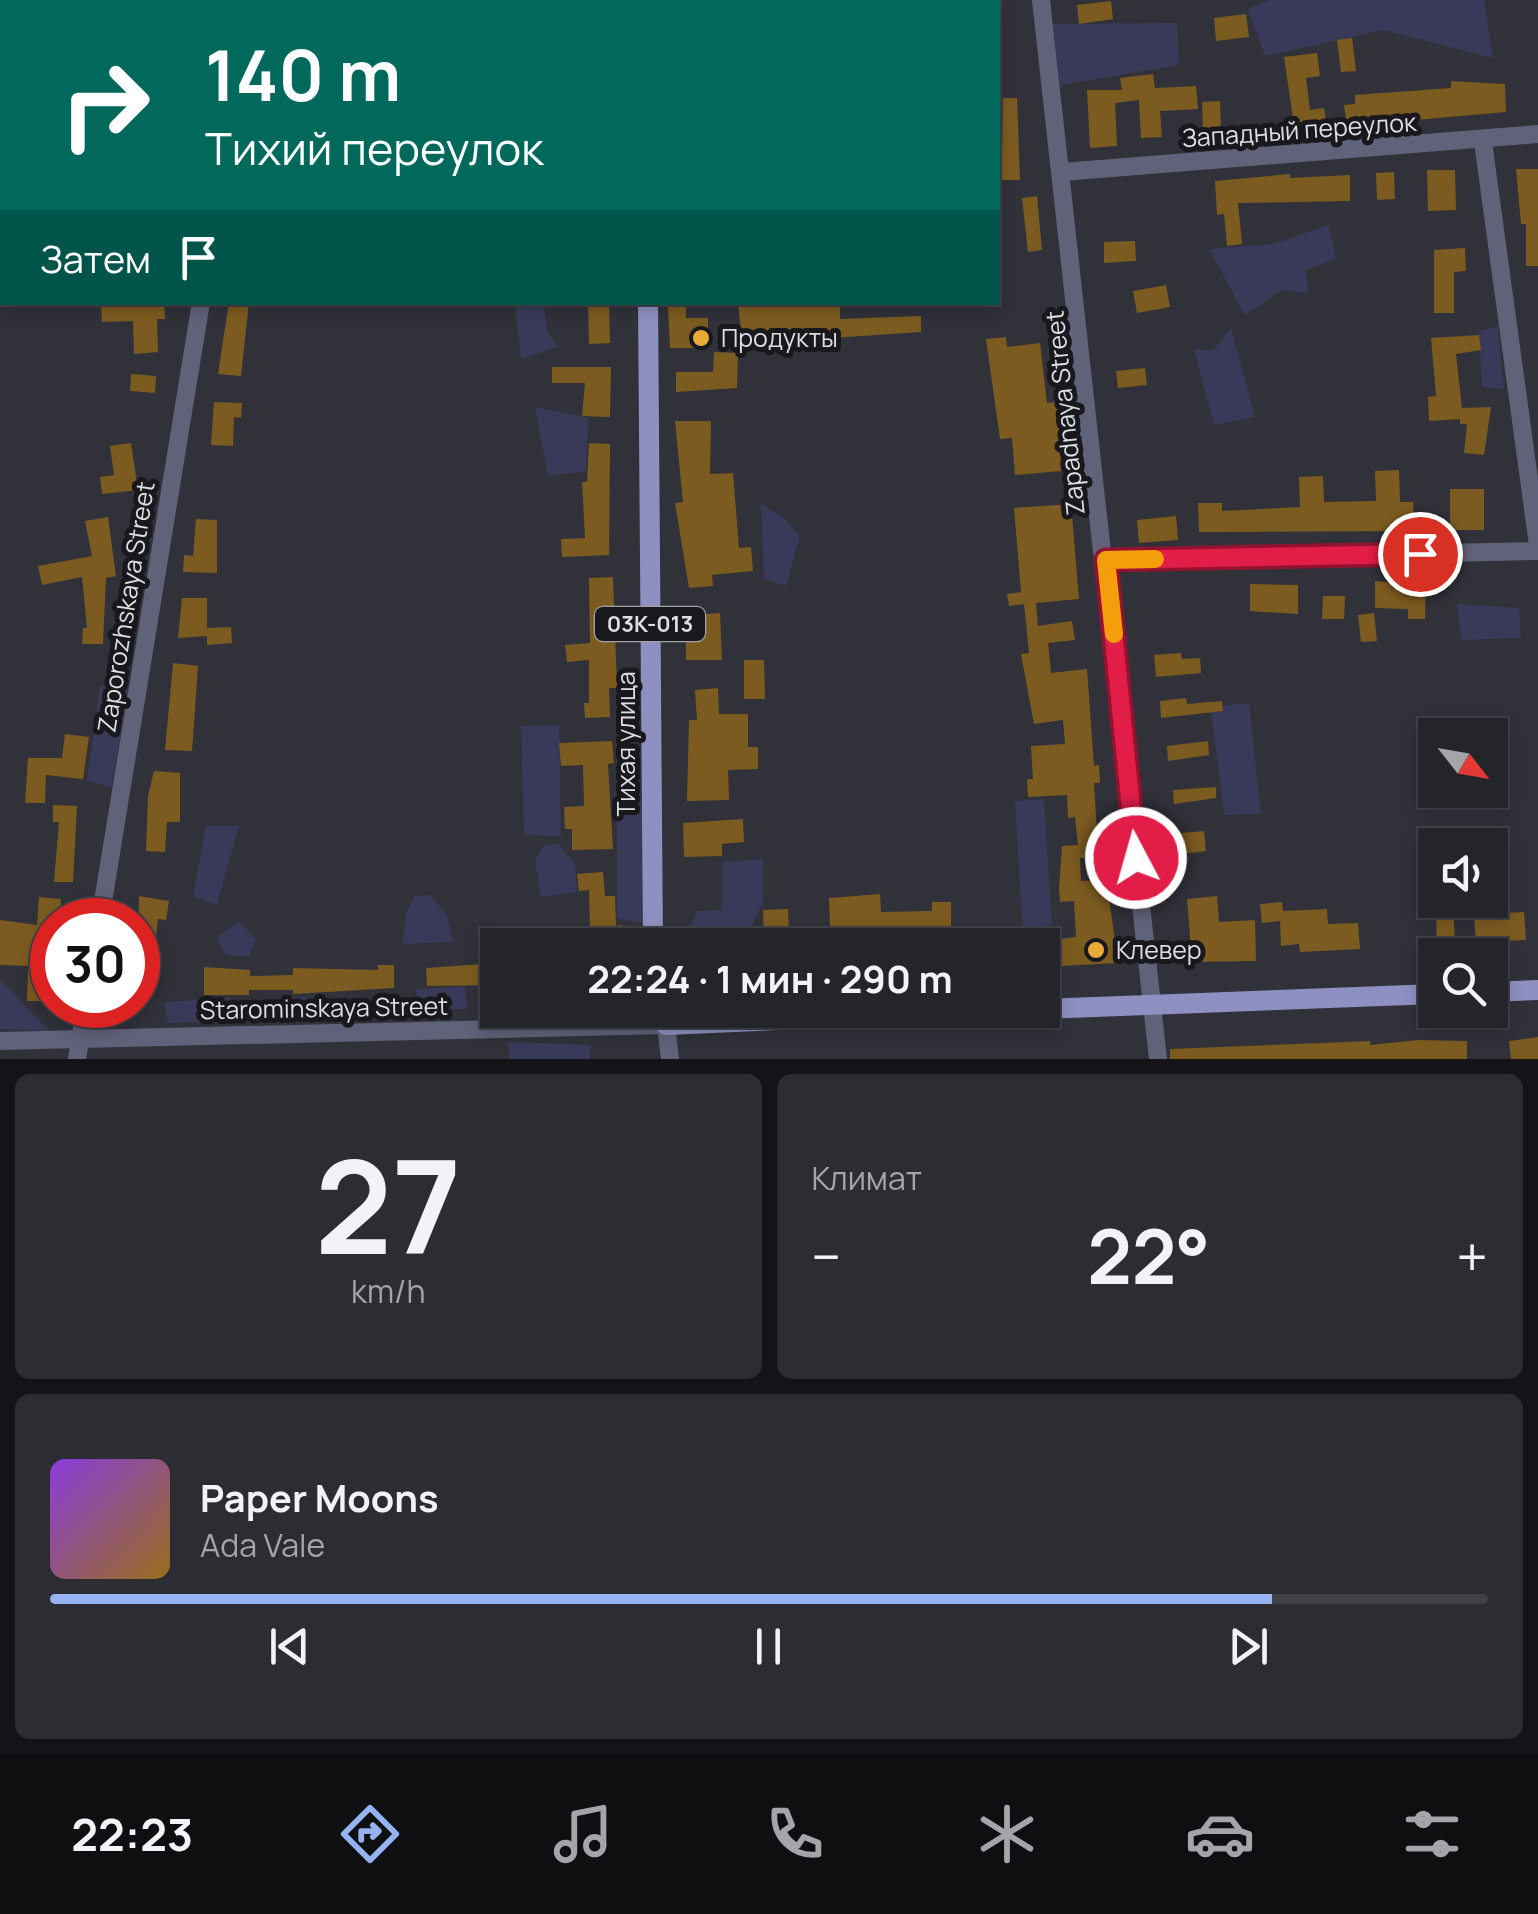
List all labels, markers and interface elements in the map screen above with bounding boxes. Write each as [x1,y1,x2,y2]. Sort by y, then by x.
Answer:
text: 140 m [205,26,401,122]
icon: right [40,40,170,170]
street label: Западный переулок [1181,104,1418,155]
text: Тихий переулок [205,117,543,179]
icon: arrive [171,230,226,285]
text: Затем [40,232,151,284]
street label: Zapadnaya Street [1036,309,1093,517]
place label: Продукты [721,320,838,355]
marker: Продукты [690,327,712,349]
street label: Zaporozhskaya Street [88,479,163,735]
pin [1378,512,1463,597]
icon: arrive [1393,527,1448,582]
road number: 03К-013 [595,607,705,641]
street label: Тихая улица [608,671,643,817]
north arrow [1418,718,1508,808]
map controls [1418,718,1508,1028]
position arrow [1084,806,1188,910]
button: sound [1418,828,1508,918]
speed limit sign: 30 [30,898,160,1028]
place label: Клевер [1116,932,1202,967]
button: search [1418,938,1508,1028]
marker: Клевер [1085,939,1107,961]
text: 22:24 · 1 мин · 290 m [587,952,953,1004]
street label: Starominskaya Street [199,988,448,1027]
text: 27 [315,1115,462,1293]
text: Климат [812,1156,922,1200]
text: 22° [1087,1204,1210,1307]
text: − [812,1218,841,1294]
text: + [1456,1218,1488,1294]
text: km/h [351,1269,425,1313]
text: Paper Moons [200,1471,439,1523]
text: Ada Vale [200,1523,325,1567]
icon: previous [262,1619,317,1674]
icon: pause [741,1619,796,1674]
icon: next [1221,1619,1276,1674]
icon: directions [335,1799,405,1869]
icon: music [548,1799,618,1869]
icon: phone [760,1799,830,1869]
icon: climate [972,1799,1042,1869]
icon: car [1185,1799,1255,1869]
icon: filters [1397,1799,1467,1869]
text: 22:23 [71,1803,193,1865]

